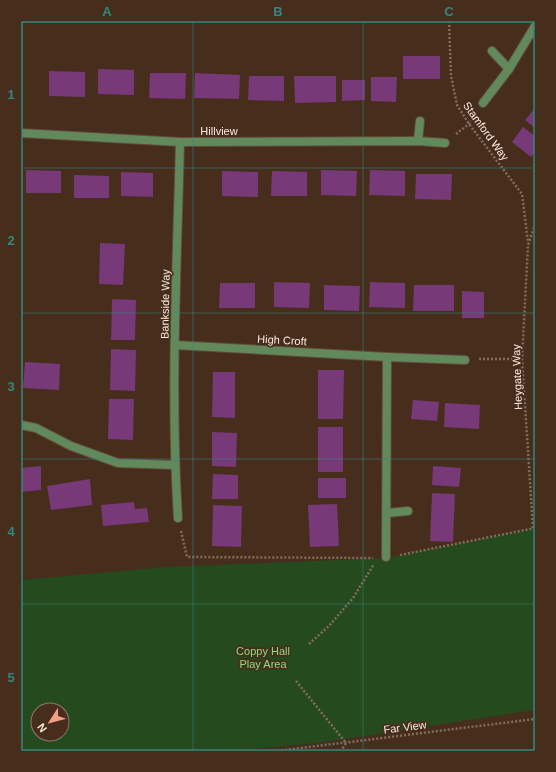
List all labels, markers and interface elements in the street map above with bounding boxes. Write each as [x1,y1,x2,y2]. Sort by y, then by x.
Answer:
text: A [102,4,112,19]
text: B [273,4,283,19]
text: C [444,4,454,19]
text: 1 [7,87,15,102]
street label: Stamford Way [461,99,512,163]
street label: Hillview [200,125,238,137]
text: 2 [7,233,15,248]
street label: Bankside Way [158,268,172,339]
street label: High Croft [257,333,307,347]
street label: Heygate Way [510,344,524,410]
text: 3 [7,379,15,394]
text: 4 [7,524,15,539]
park label: Coppy Hall Play Area [236,645,290,670]
text: 5 [7,670,15,685]
north arrow [30,702,70,742]
street label: Far View [383,718,427,736]
text: N [35,721,49,735]

